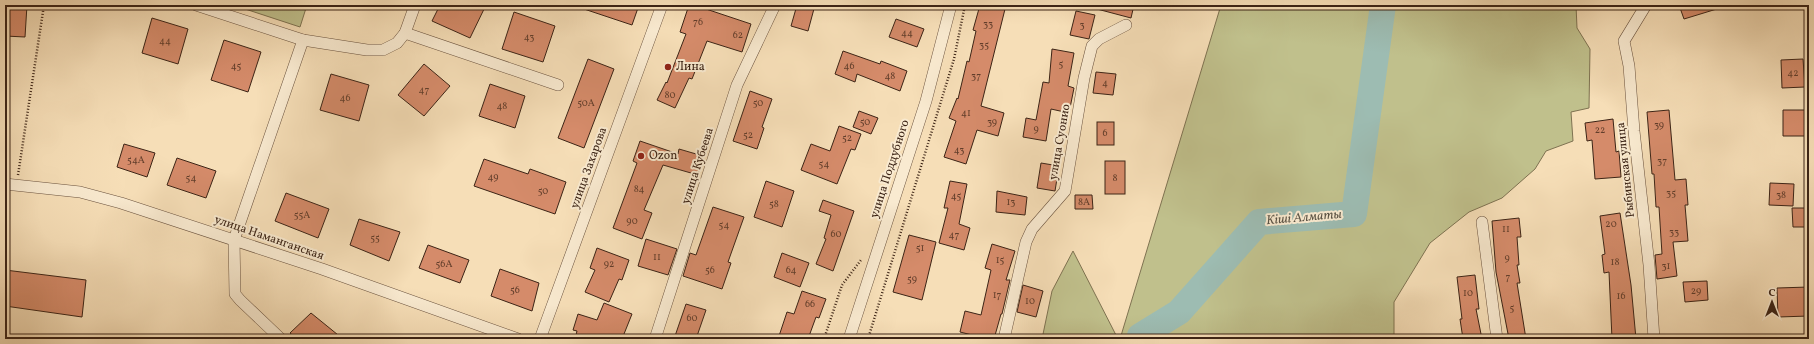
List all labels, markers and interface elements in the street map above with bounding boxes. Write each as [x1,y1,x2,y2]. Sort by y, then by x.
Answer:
house number: 76 [693,15,703,29]
house number: 33 [983,17,993,31]
house number: 3 [1079,18,1085,32]
house number: 44 [901,26,913,40]
house number: 62 [733,28,743,42]
house number: 43 [524,30,534,44]
house number: 44 [159,34,171,48]
house number: 35 [979,38,989,52]
house number: 5 [1059,57,1064,71]
house number: 45 [231,59,241,73]
place label: Лина [676,59,705,75]
house number: 46 [844,59,854,73]
marker: Лина [663,62,673,72]
house number: 42 [1787,66,1799,80]
house number: 48 [885,69,895,83]
house number: 37 [971,69,981,83]
house number: 4 [1102,76,1108,90]
house number: 47 [419,83,430,97]
house number: 80 [664,88,676,102]
house number: 46 [340,91,350,105]
house number: 50А [577,96,595,110]
house number: 50 [753,96,763,110]
house number: 48 [497,99,507,113]
street label: улица Суонио [1045,103,1075,181]
house number: 41 [961,106,971,120]
house number: 50 [860,115,870,129]
house number: 39 [987,115,997,129]
street label: улица Поддубного [867,118,913,220]
house number: 39 [1654,118,1664,132]
street label: Рыбинская улица [1613,121,1639,219]
house number: 9 [1033,122,1039,136]
house number: 22 [1595,123,1605,137]
street label: улица Захарова [567,125,611,211]
street label: улица Кубеева [678,126,718,206]
house number: 6 [1102,126,1108,140]
house number: 52 [743,128,753,142]
house number: 52 [842,131,852,145]
house number: 43 [954,143,964,157]
place label: Ozon [649,148,677,164]
marker: Ozon [636,151,646,161]
house number: 54А [127,153,145,167]
house number: 37 [1657,154,1667,168]
house number: 54 [819,157,829,171]
house number: 49 [488,170,498,184]
house number: 54 [186,171,196,185]
house number: 8 [1112,171,1118,185]
house number: 84 [634,182,644,196]
house number: 50 [538,184,548,198]
house number: 35 [1666,186,1676,200]
house number: 38 [1776,188,1786,202]
house number: 45 [951,189,961,203]
house number: 13 [1006,195,1016,209]
house number: 8А [1078,195,1090,209]
house number: 58 [769,197,779,211]
water label: Кіші Алматы [1266,206,1342,230]
house number: 55А [294,208,310,222]
street label: улица Наманганская [212,212,326,264]
house number: 90 [626,214,638,228]
house number: 20 [1605,217,1617,231]
house number: 54 [719,218,729,232]
house number: 11 [1502,222,1510,236]
house number: 33 [1669,225,1679,239]
house number: 60 [830,227,842,241]
house number: 47 [949,228,960,242]
house number: 55 [370,231,380,245]
house number: 51 [916,241,924,255]
house number: 11 [653,250,661,264]
house number: 9 [1504,251,1510,265]
house number: 15 [996,253,1005,267]
house number: 18 [1611,255,1619,269]
house number: 56А [436,257,452,271]
house number: 92 [604,257,614,271]
house number: 31 [1661,259,1671,273]
house number: 56 [705,263,715,277]
house number: 64 [786,263,796,277]
house number: 7 [1506,270,1511,284]
house number: 59 [907,272,917,286]
north arrow [1752,282,1792,322]
house number: 56 [510,283,520,297]
house number: 29 [1691,284,1701,298]
house number: 10 [1463,286,1473,300]
text: С [1768,286,1776,301]
house number: 17 [993,288,1002,302]
house number: 16 [1617,289,1625,303]
house number: 10 [1025,294,1035,308]
house number: 66 [805,297,815,311]
house number: 5 [1510,301,1515,315]
house number: 60 [686,311,698,325]

